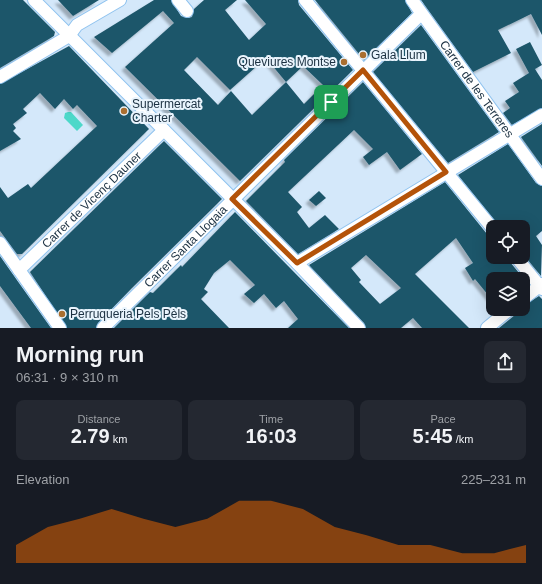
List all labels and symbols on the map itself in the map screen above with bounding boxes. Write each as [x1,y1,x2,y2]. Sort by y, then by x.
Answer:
street label: Carrer de les Terreres [437,38,517,140]
place label: Gala Llum [371,48,426,62]
marker: Gala Llum [358,50,368,60]
place label: Queviures Montse [239,55,336,69]
marker: Queviures Montse [339,57,349,67]
pin [314,85,348,119]
place label: Supermercat Charter [132,97,201,125]
marker: Supermercat Charter [119,106,129,116]
street label: Carrer de Vicenç Dauner [39,149,144,251]
street label: Carrer Santa Llogaia [141,202,230,290]
place label: Perruqueria Pels Pèls [70,307,186,321]
marker: Perruqueria Pels Pèls [57,309,67,319]

